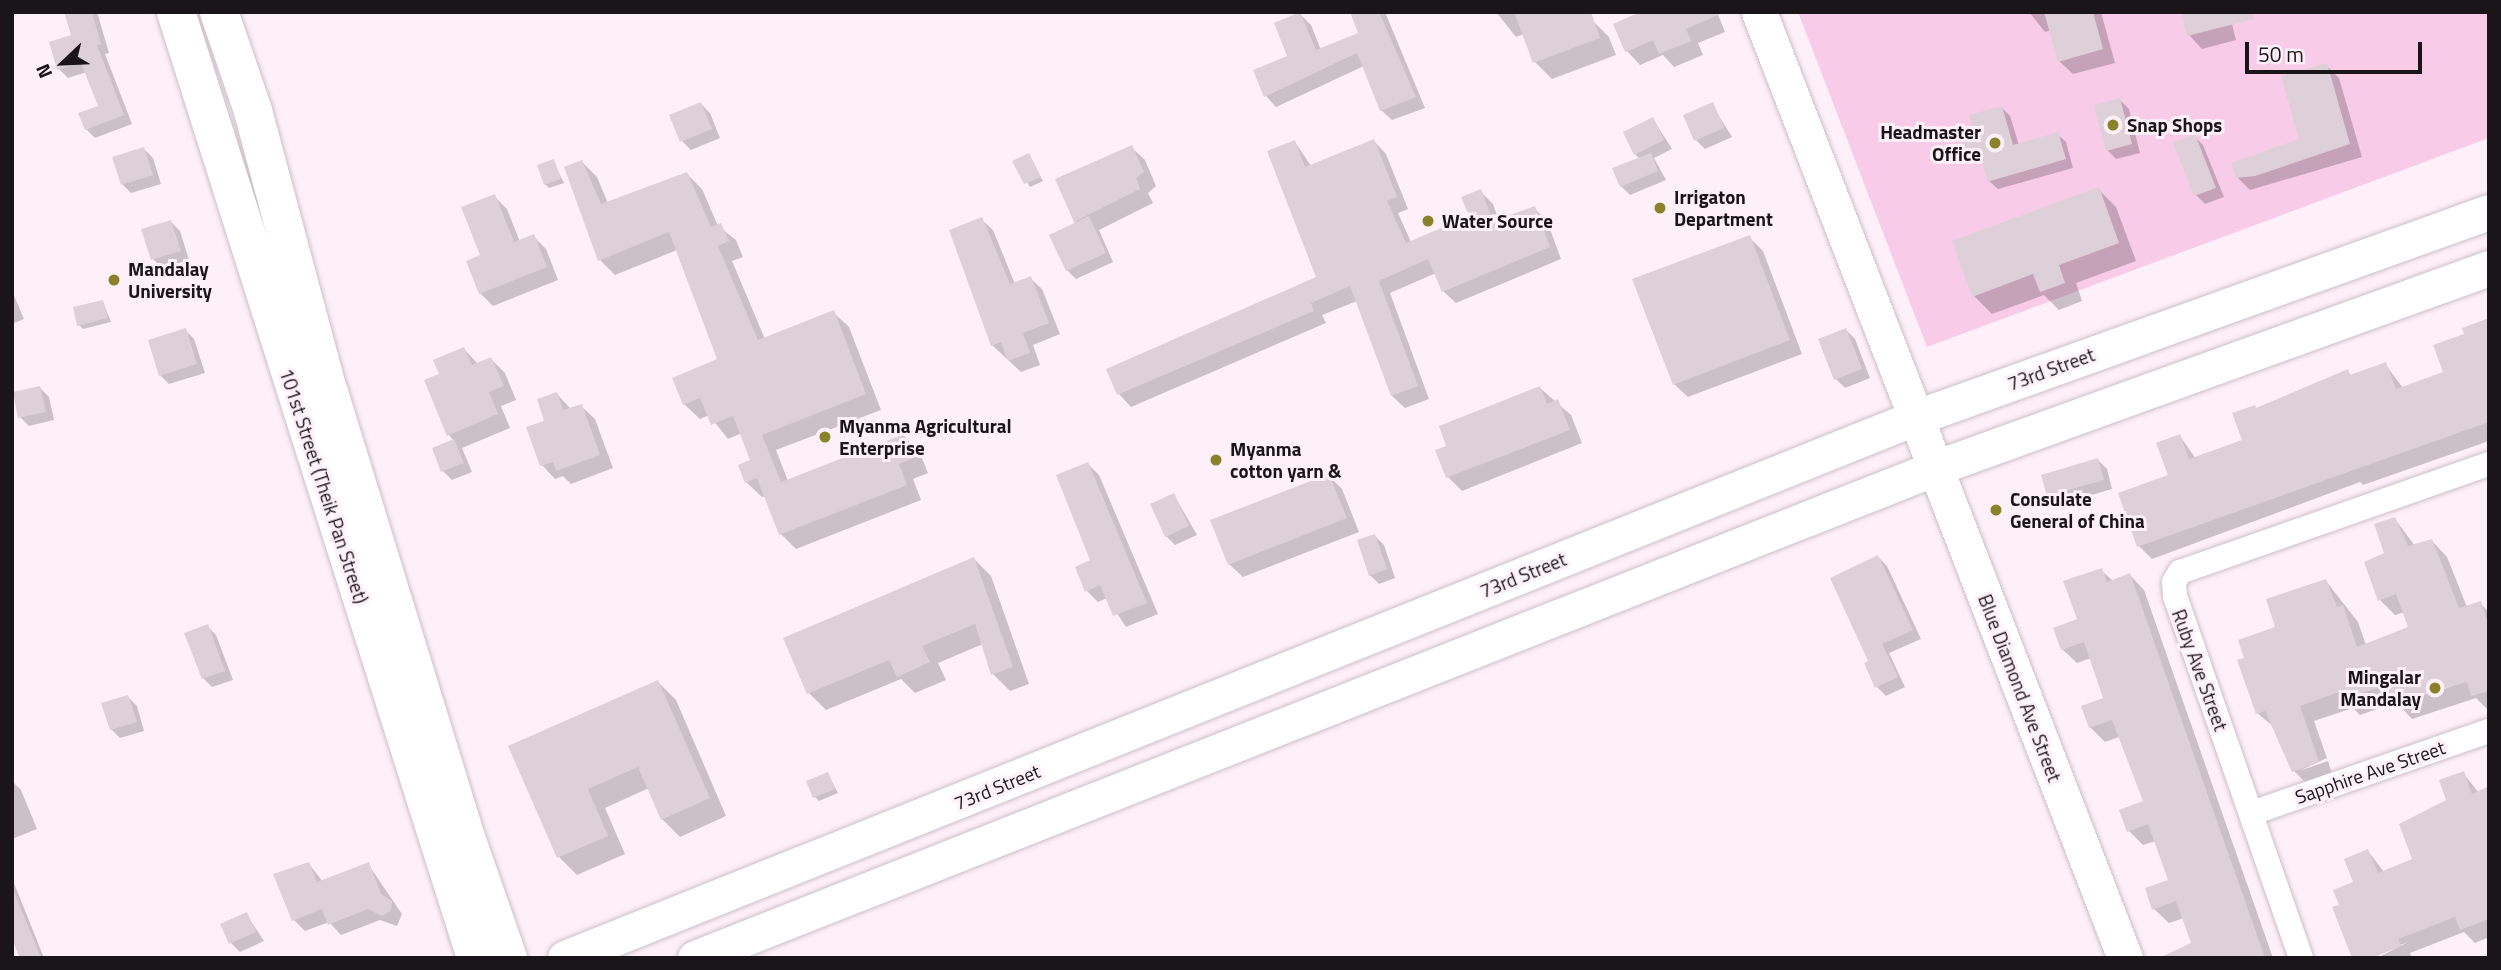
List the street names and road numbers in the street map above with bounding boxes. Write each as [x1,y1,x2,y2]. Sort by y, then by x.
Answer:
street label: 73rd Street [2004,343,2098,395]
street label: 101st Street (Theik Pan Street) [275,365,373,607]
street label: 73rd Street [1477,547,1569,603]
street label: Blue Diamond Ave Street [1974,591,2066,785]
street label: Ruby Ave Street [2167,606,2233,734]
street label: Sapphire Ave Street [2292,736,2448,808]
street label: 73rd Street [951,759,1043,815]

